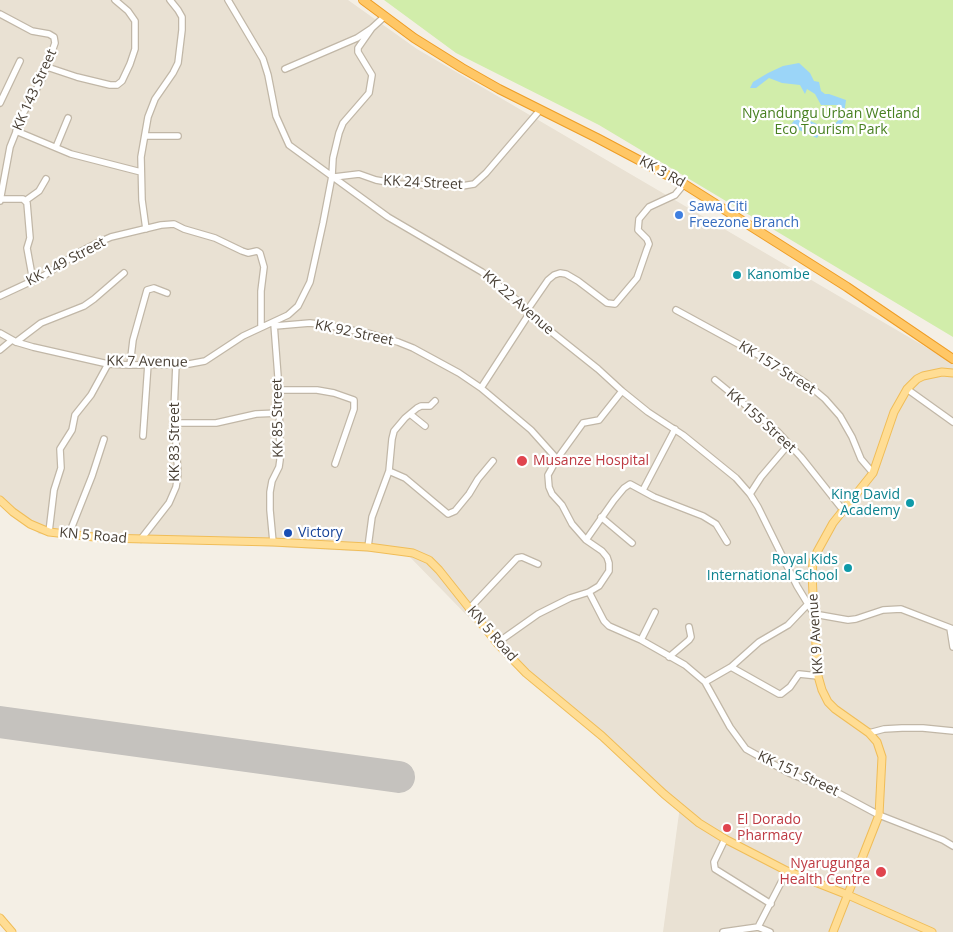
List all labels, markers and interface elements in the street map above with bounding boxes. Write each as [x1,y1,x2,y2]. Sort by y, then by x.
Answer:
street label: KK 143 Street [10,47,60,133]
park label: Nyandungu Urban Wetland Eco Tourism Park [742,106,920,138]
street label: KK 3 Rd [636,153,688,191]
street label: KK 24 Street [383,173,463,193]
place label: Sawa Citi Freezone Branch [689,199,799,232]
marker: Sawa Citi Freezone Branch [673,209,685,221]
street label: KK 149 Street [23,234,109,290]
street label: KK 22 Avenue [479,267,557,339]
place label: Kanombe [747,267,810,283]
marker: Kanombe [731,269,743,281]
street label: KK 92 Street [313,317,395,349]
street label: KK 157 Street [735,338,819,398]
street label: KK 7 Avenue [106,353,188,371]
street label: KK 85 Street [269,378,287,458]
street label: KK 155 Street [723,385,799,457]
street label: KK 83 Street [167,402,183,482]
place label: Musanze Hospital [533,453,649,469]
marker: Musanze Hospital [515,454,529,468]
place label: King David Academy [831,487,900,520]
marker: King David Academy [904,497,916,509]
street label: KN 5 Road [58,525,128,547]
place label: Victory [298,525,343,541]
marker: Victory [282,527,294,539]
place label: Royal Kids International School [707,552,838,584]
marker: Royal Kids International School [842,562,854,574]
street label: KK 9 Avenue [805,593,827,675]
street label: KN 5 Road [463,603,521,665]
street label: KK 151 Street [755,748,841,800]
place label: El Dorado Pharmacy [737,812,802,844]
marker: El Dorado Pharmacy [721,822,733,834]
place label: Nyarugunga Health Centre [779,856,870,889]
marker: Nyarugunga Health Centre [874,865,888,879]

